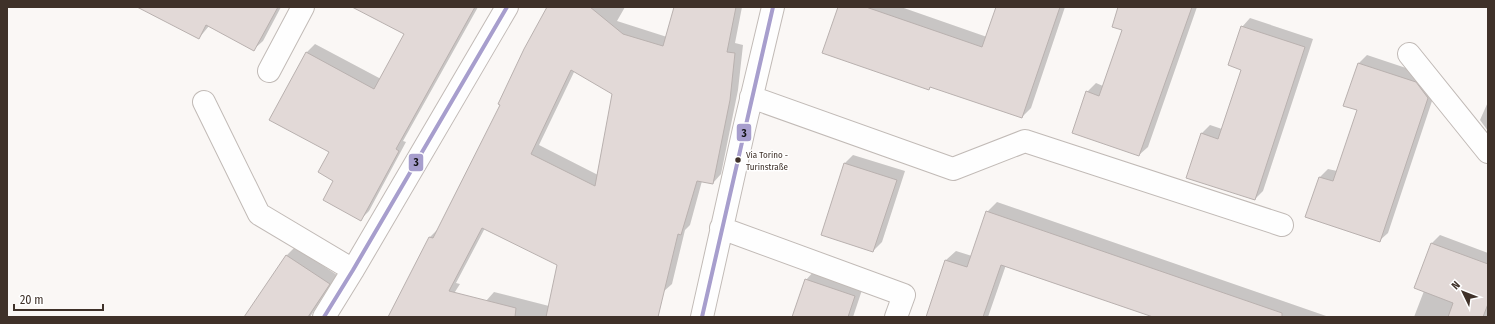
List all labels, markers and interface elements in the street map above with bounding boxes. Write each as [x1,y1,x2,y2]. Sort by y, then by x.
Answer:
line badge: 3 [736,123,752,142]
text: 3 [740,127,747,140]
place label: Via Torino - Turinstraße [746,150,789,172]
line badge: 3 [408,153,424,172]
marker: Via Torino - Turinstraße [733,155,743,165]
text: 3 [412,156,419,169]
north arrow [1443,272,1483,312]
text: N [1449,279,1463,292]
scale bar [14,286,103,312]
text: 20 m [20,293,44,307]

